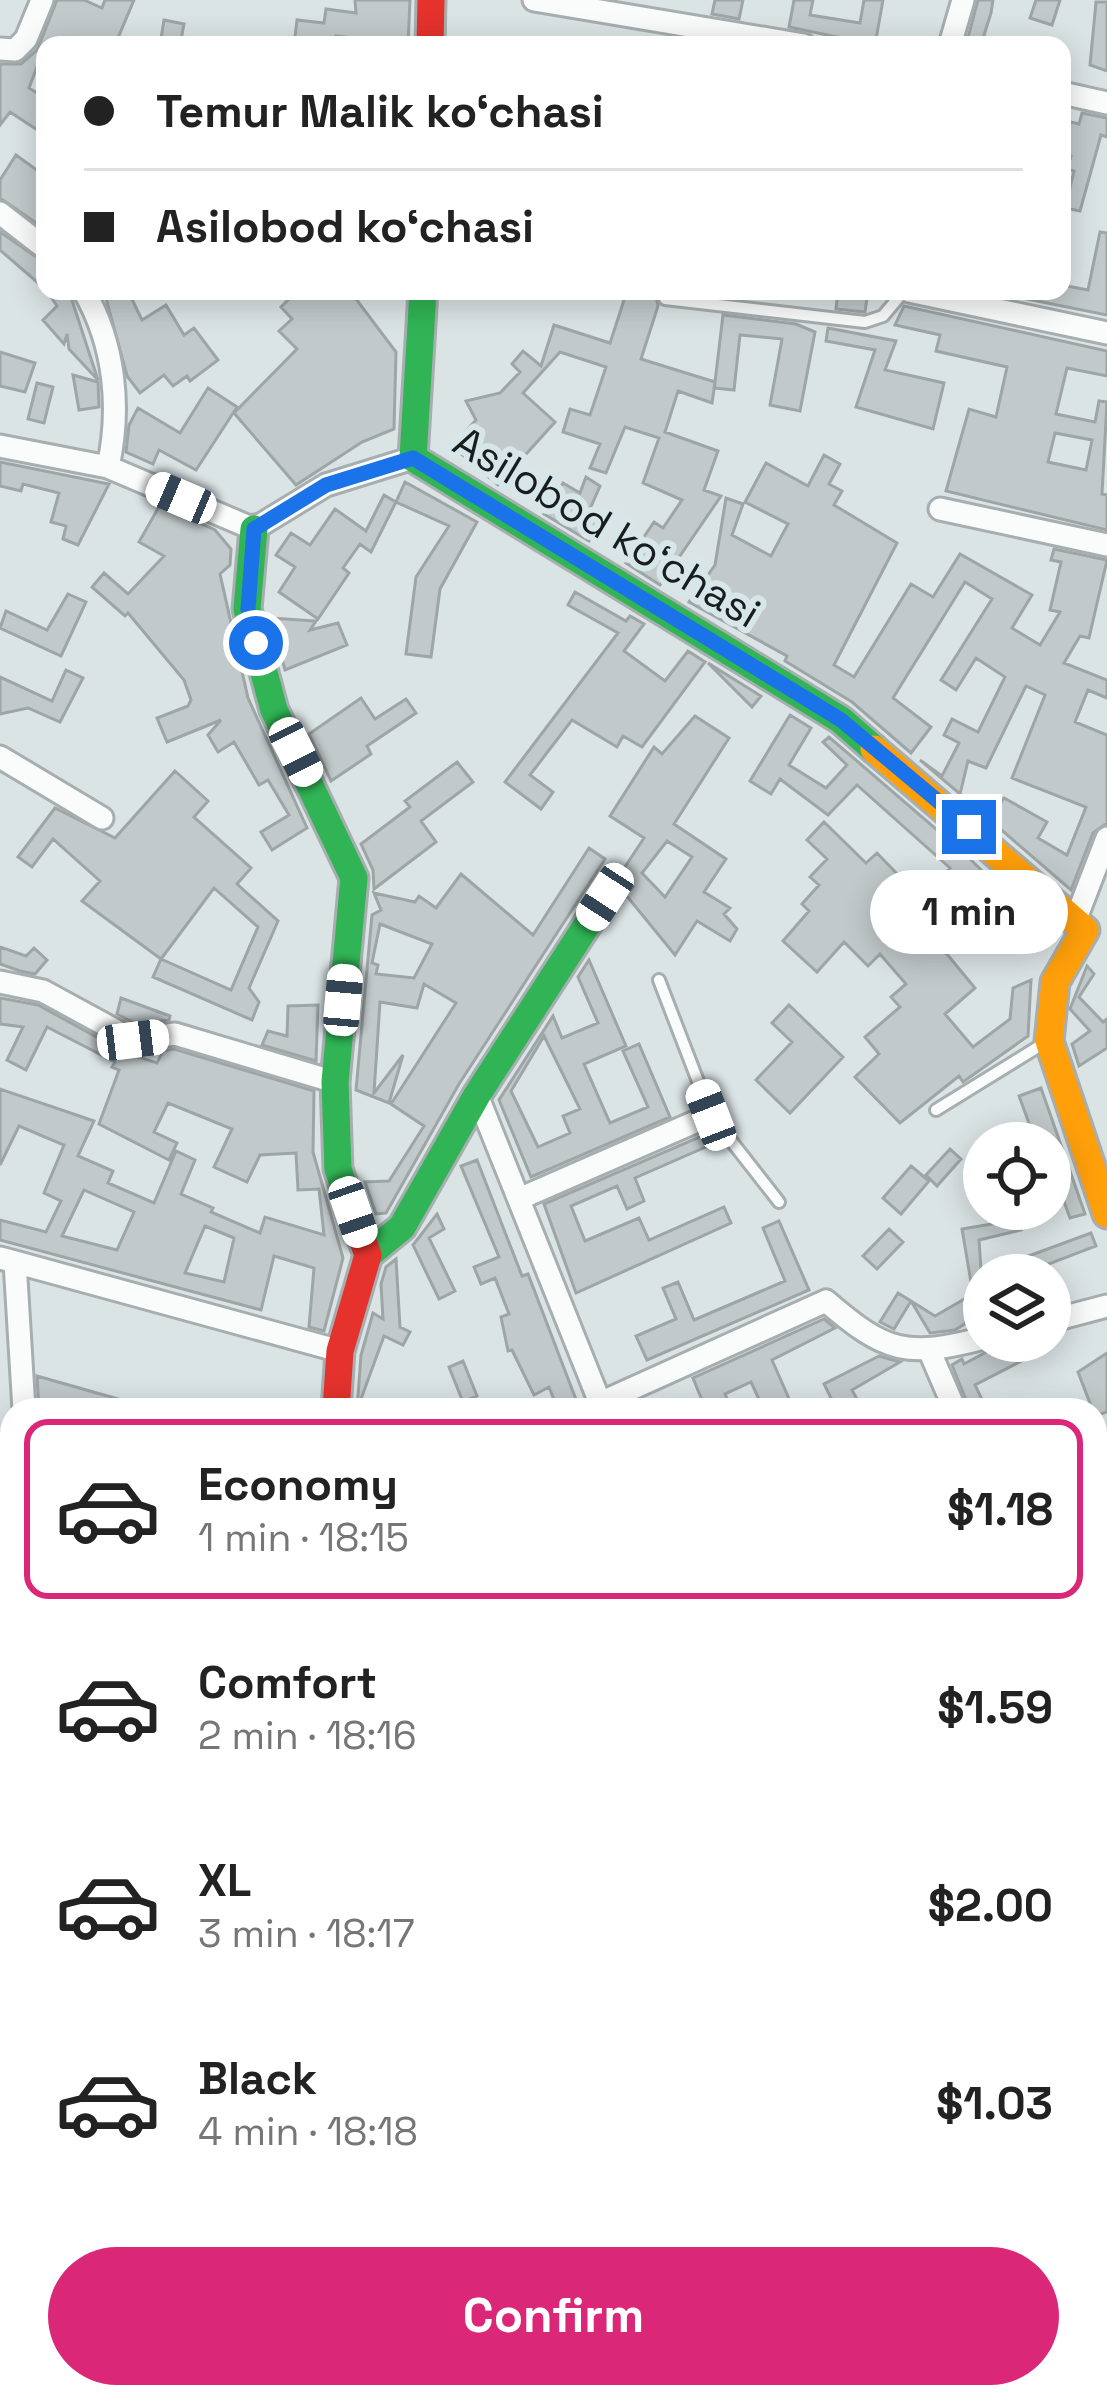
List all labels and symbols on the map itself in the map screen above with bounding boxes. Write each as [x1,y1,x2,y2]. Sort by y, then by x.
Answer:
street label: Asilobod koʻchasi [444,415,770,639]
car [141,467,221,529]
route start [229,616,283,670]
car [264,712,328,792]
route end [942,800,996,854]
car [570,857,640,937]
callout: 1 min [870,869,1068,953]
car [322,963,364,1037]
car [95,1018,171,1062]
car [681,1075,741,1155]
car [324,1172,382,1252]

